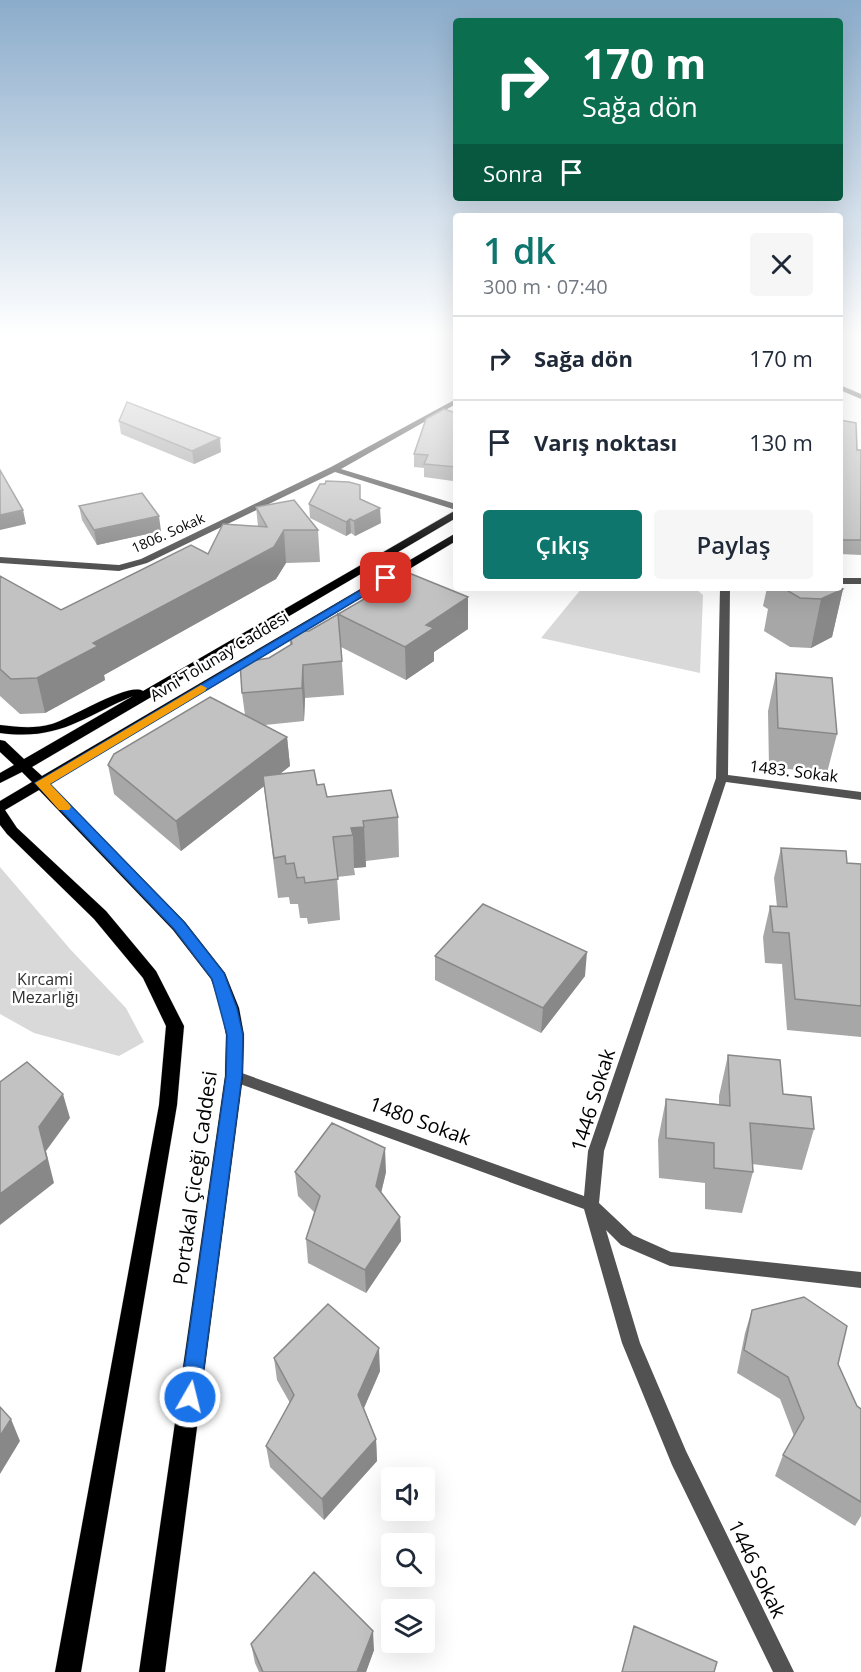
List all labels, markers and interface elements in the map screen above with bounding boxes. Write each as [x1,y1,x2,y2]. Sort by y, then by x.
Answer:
text: 170 m [582,34,706,91]
icon: right [483,42,561,120]
text: Sağa dön [582,88,698,125]
icon: arrive [555,156,588,189]
text: Sonra [483,158,543,188]
text: 1 dk [483,226,556,275]
button: close [750,233,813,296]
text: 300 m · 07:40 [483,273,608,300]
icon: right [483,342,516,375]
text: Sağa dön [534,343,633,373]
text: 170 m [749,343,813,373]
icon: arrive [483,426,516,459]
text: Varış noktası [534,427,677,457]
text: 130 m [749,427,813,457]
street label: 1806. Sokak [128,508,208,557]
button: Çıkış [483,510,642,579]
button: Paylaş [654,510,813,579]
pin [360,552,411,603]
icon: arrive [369,561,402,594]
street label: Avni Tolunay Caddesi [145,606,293,706]
street label: 1483. Sokak [748,755,840,787]
park label: Kırcami Mezarlığı [11,968,79,1008]
street label: 1446 Sokak [564,1045,621,1155]
street label: Portakal Çiceği Caddesi [166,1069,223,1287]
street label: 1480 Sokak [366,1090,475,1152]
position arrow [158,1365,222,1429]
map controls [381,1467,435,1653]
button: sound [381,1467,435,1521]
street label: 1446 Sokak [722,1515,793,1623]
button: search [381,1533,435,1587]
button: layers [381,1599,435,1653]

